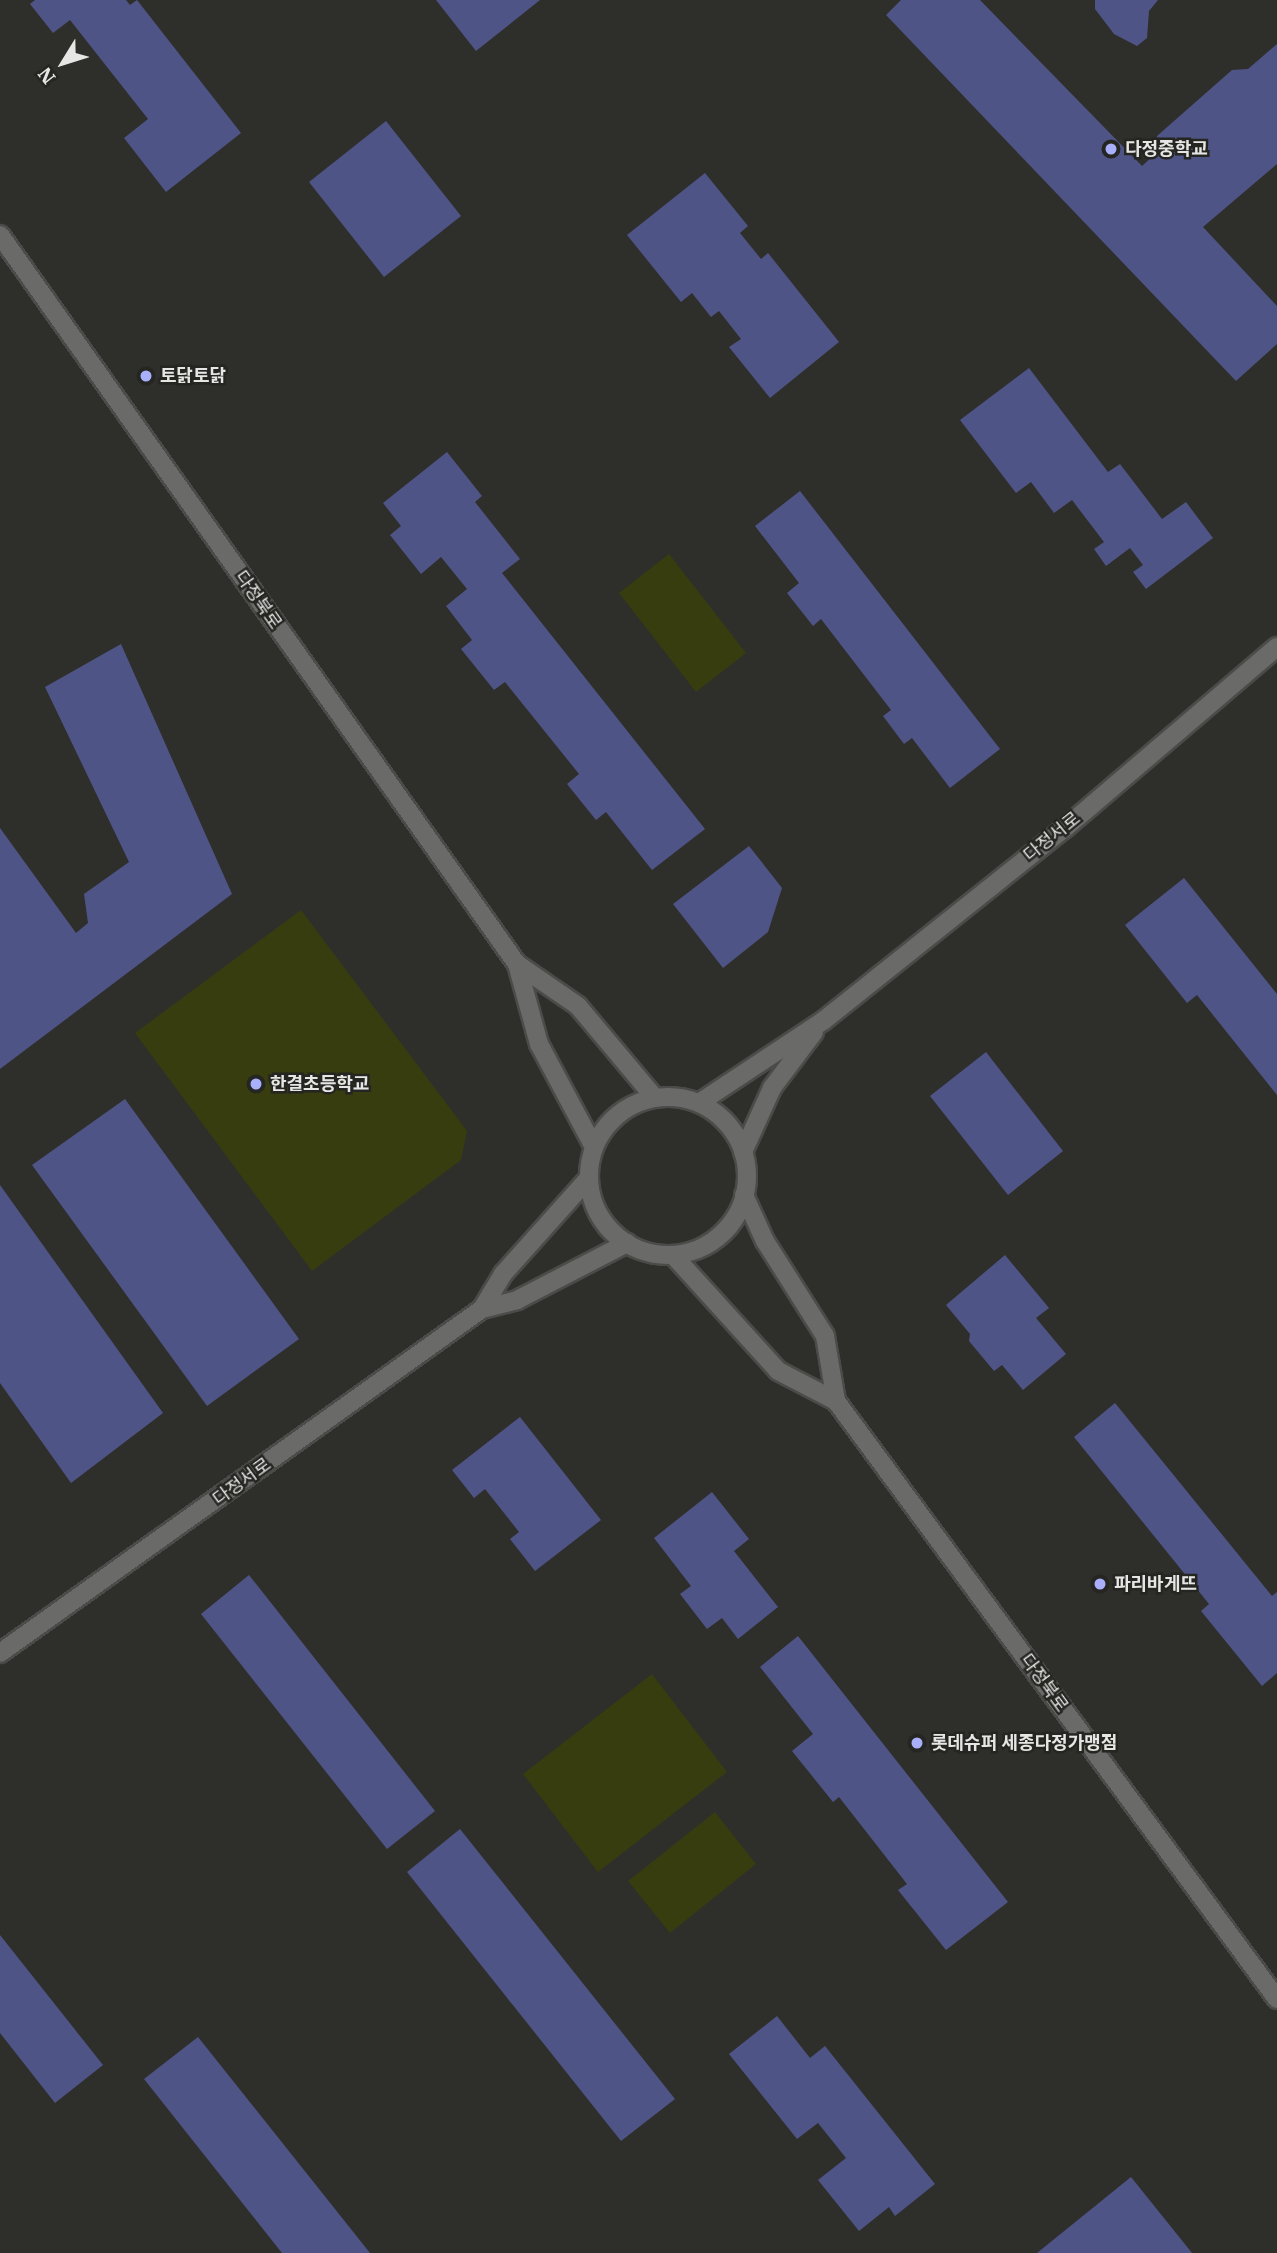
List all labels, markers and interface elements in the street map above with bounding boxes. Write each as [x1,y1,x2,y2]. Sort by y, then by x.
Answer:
north arrow [28,28,98,98]
text: N [32,63,61,89]
place label: 다정중학교 [1125,138,1208,160]
marker: 다정중학교 [1103,141,1119,157]
place label: 토닭토닭 [160,365,226,387]
marker: 토닭토닭 [138,368,154,384]
street label: 다정북로 [230,567,286,633]
street label: 다정서로 [1019,808,1085,866]
place label: 한결초등학교 [270,1073,369,1095]
marker: 한결초등학교 [248,1076,264,1092]
street label: 다정서로 [209,1454,275,1510]
place label: 파리바게뜨 [1114,1573,1197,1595]
marker: 파리바게뜨 [1092,1576,1108,1592]
street label: 다정북로 [1016,1650,1072,1716]
place label: 롯데슈퍼 세종다정가맹점 [931,1732,1117,1754]
marker: 롯데슈퍼 세종다정가맹점 [909,1735,925,1751]

